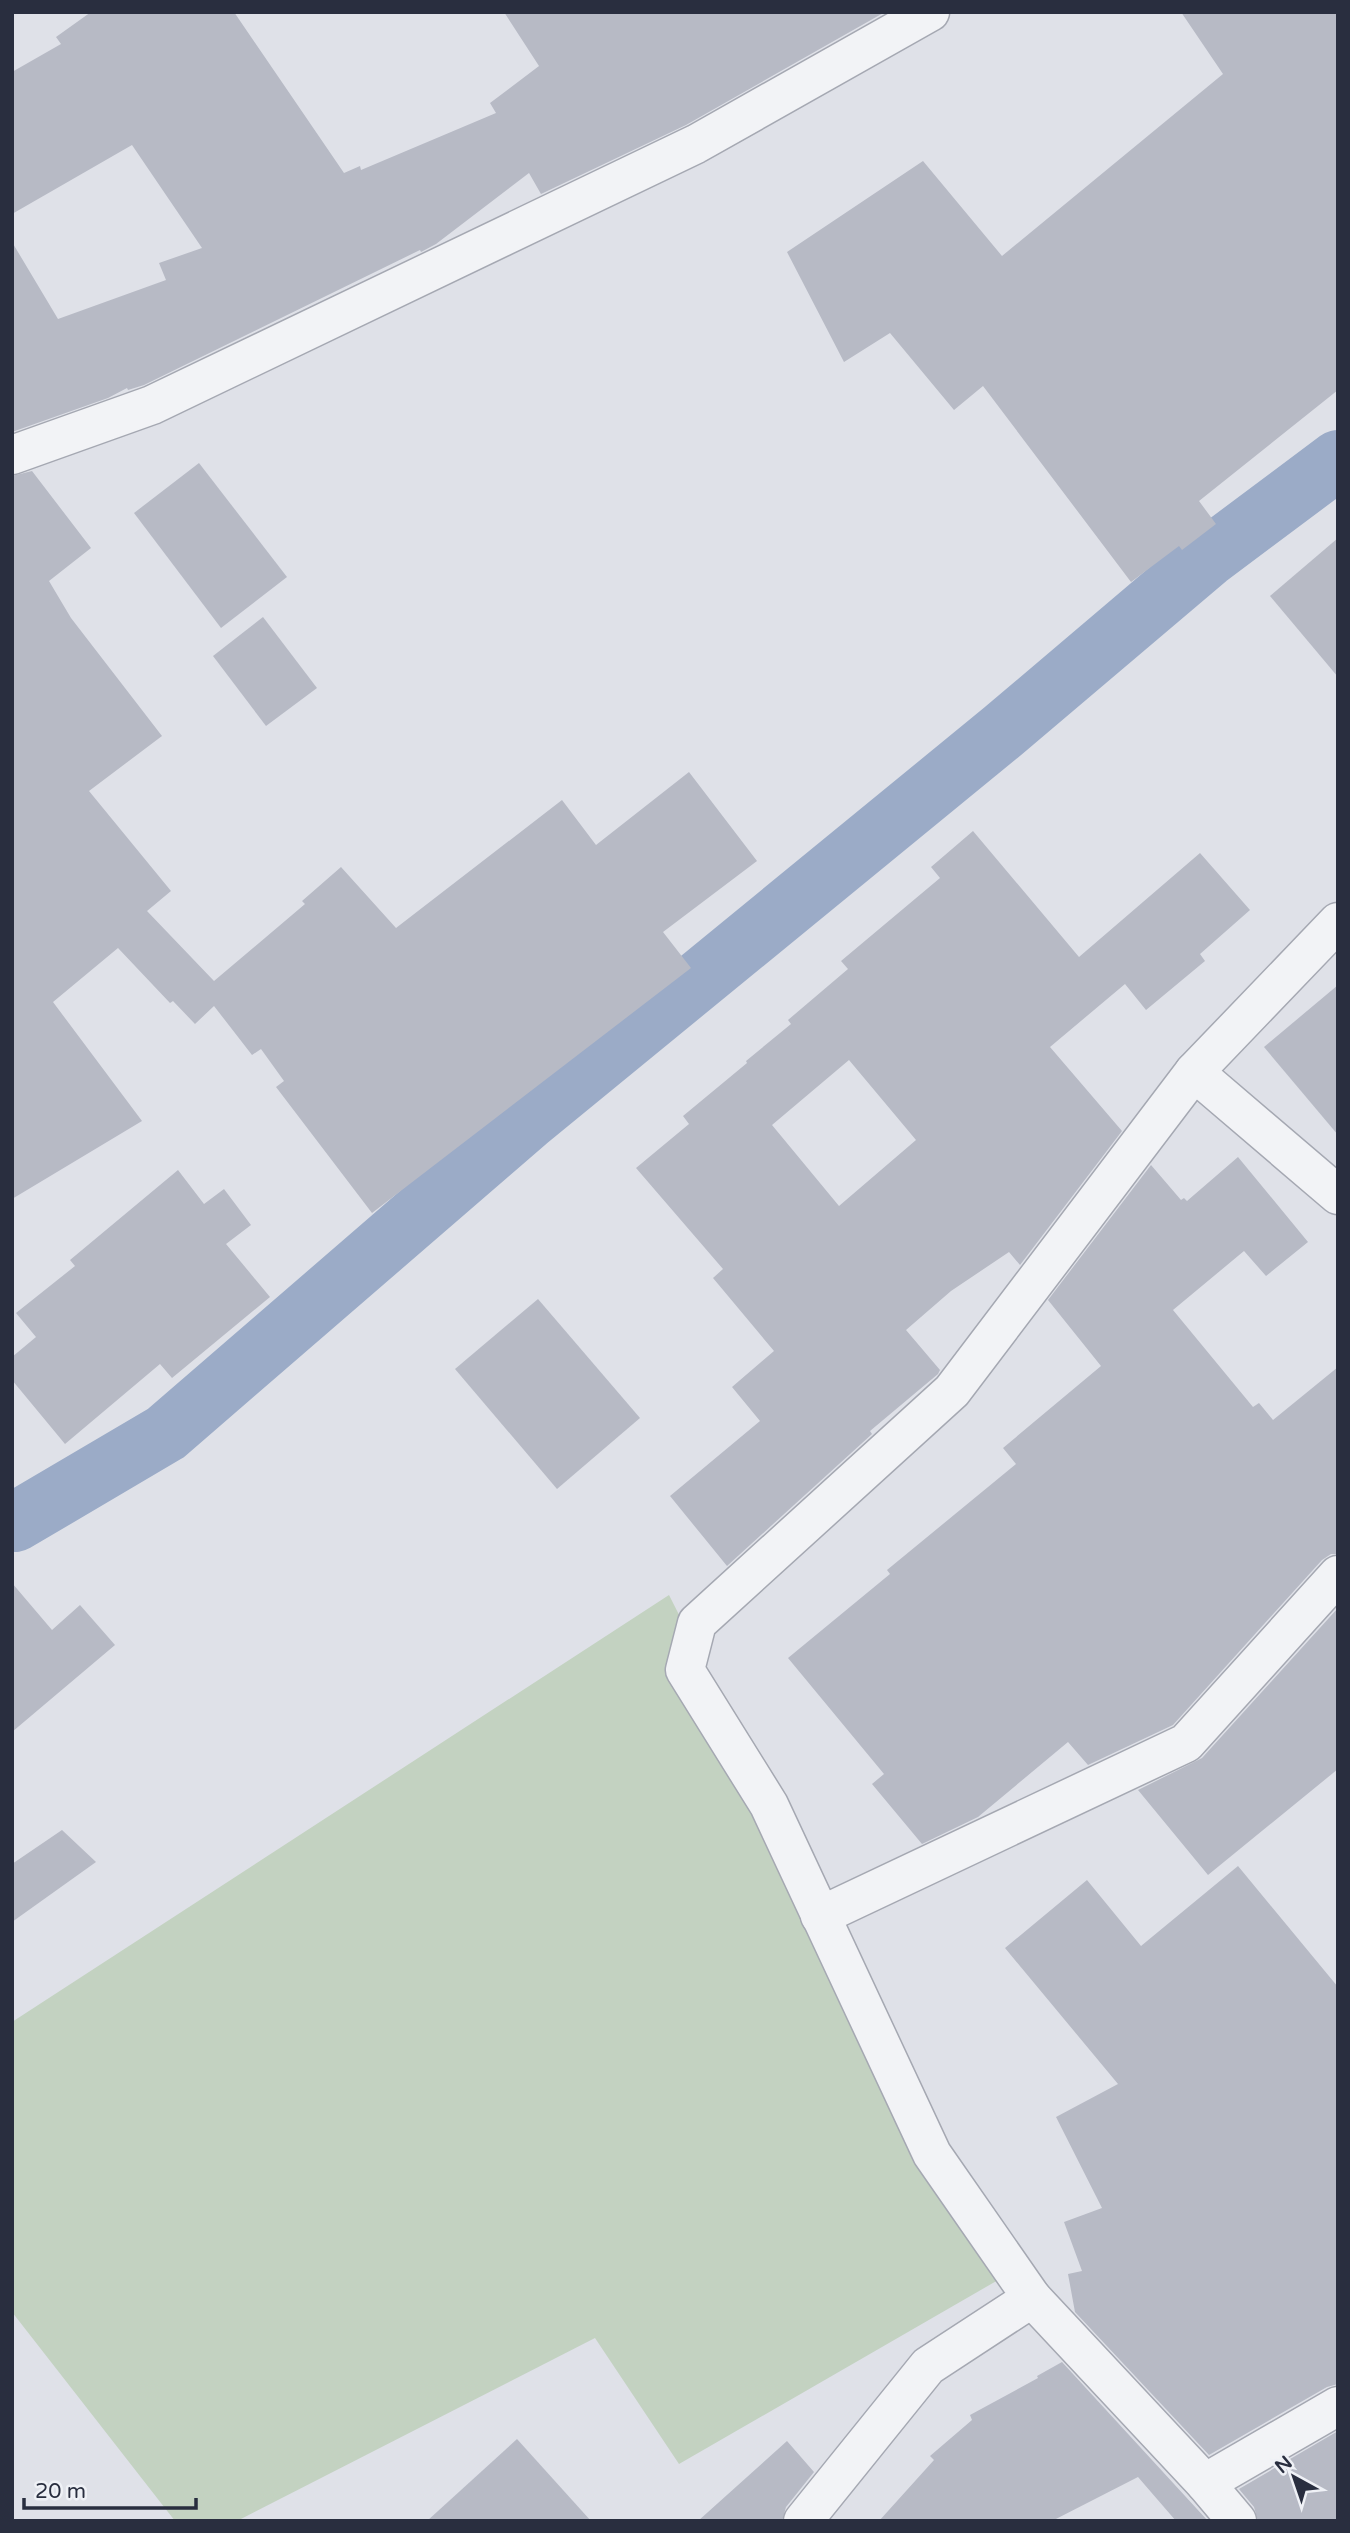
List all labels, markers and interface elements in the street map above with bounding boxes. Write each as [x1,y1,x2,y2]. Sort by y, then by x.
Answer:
north arrow [1259,2442,1329,2512]
text: N [1271,2451,1297,2478]
scale bar [24,2466,196,2510]
text: 20 m [35,2479,86,2504]

